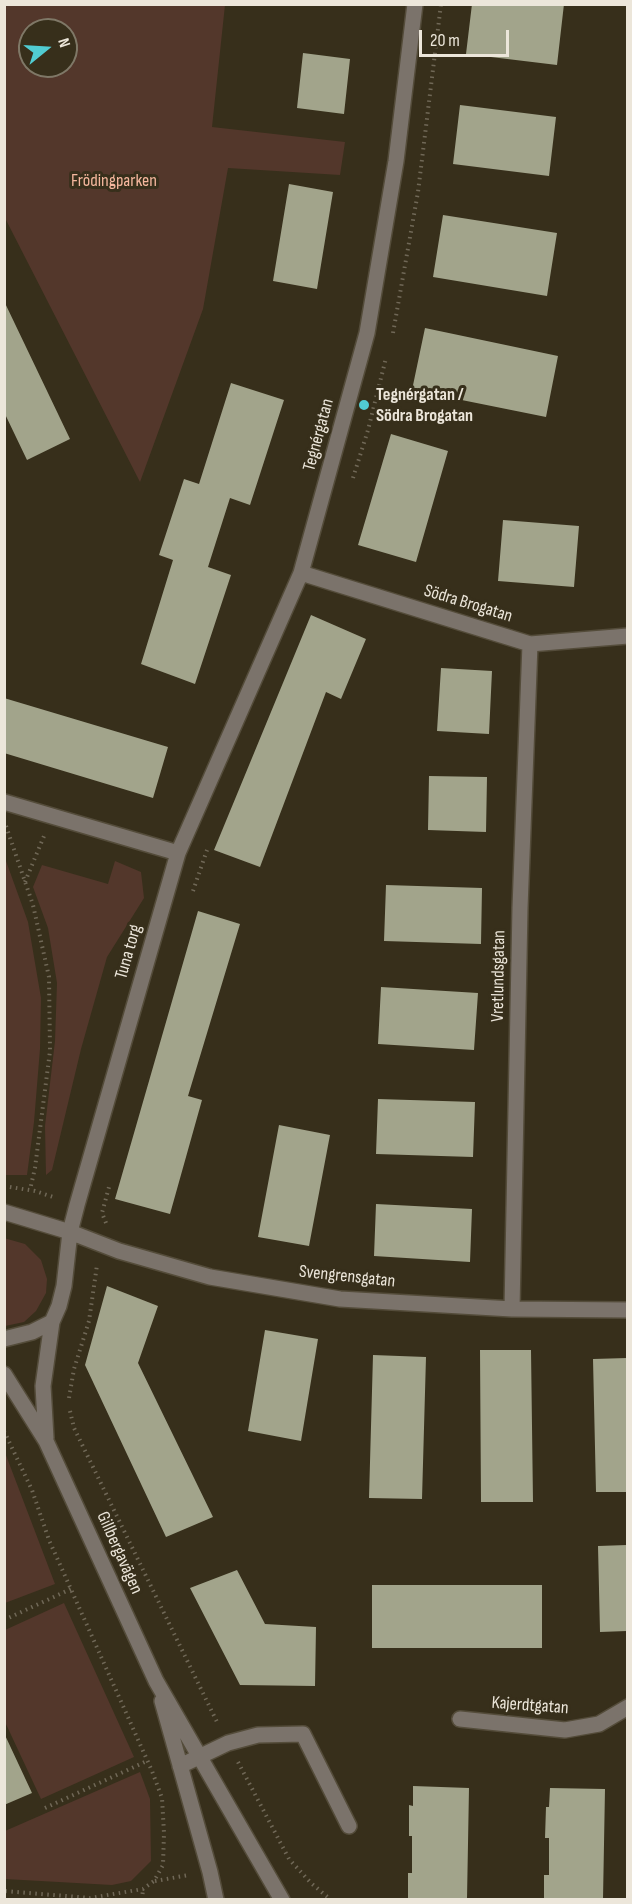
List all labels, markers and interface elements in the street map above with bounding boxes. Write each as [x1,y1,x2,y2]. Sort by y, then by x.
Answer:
north arrow [18,18,78,78]
scale bar [422,18,512,56]
text: 20 m [430,30,460,51]
text: N [53,36,74,50]
park label: Frödingparken [71,170,157,192]
place label: Tegnérgatan / Södra Brogatan [376,384,473,426]
street label: Tegnérgatan [299,396,339,474]
marker: Tegnérgatan / Södra Brogatan [357,398,371,412]
street label: Södra Brogatan [421,580,515,628]
street label: Tuna torg [111,922,147,982]
street label: Vretlundsgatan [487,930,511,1022]
street label: Svengrensgatan [298,1261,396,1293]
street label: Gillbergavägen [91,1508,147,1598]
street label: Kajerdtgatan [491,1693,569,1719]

